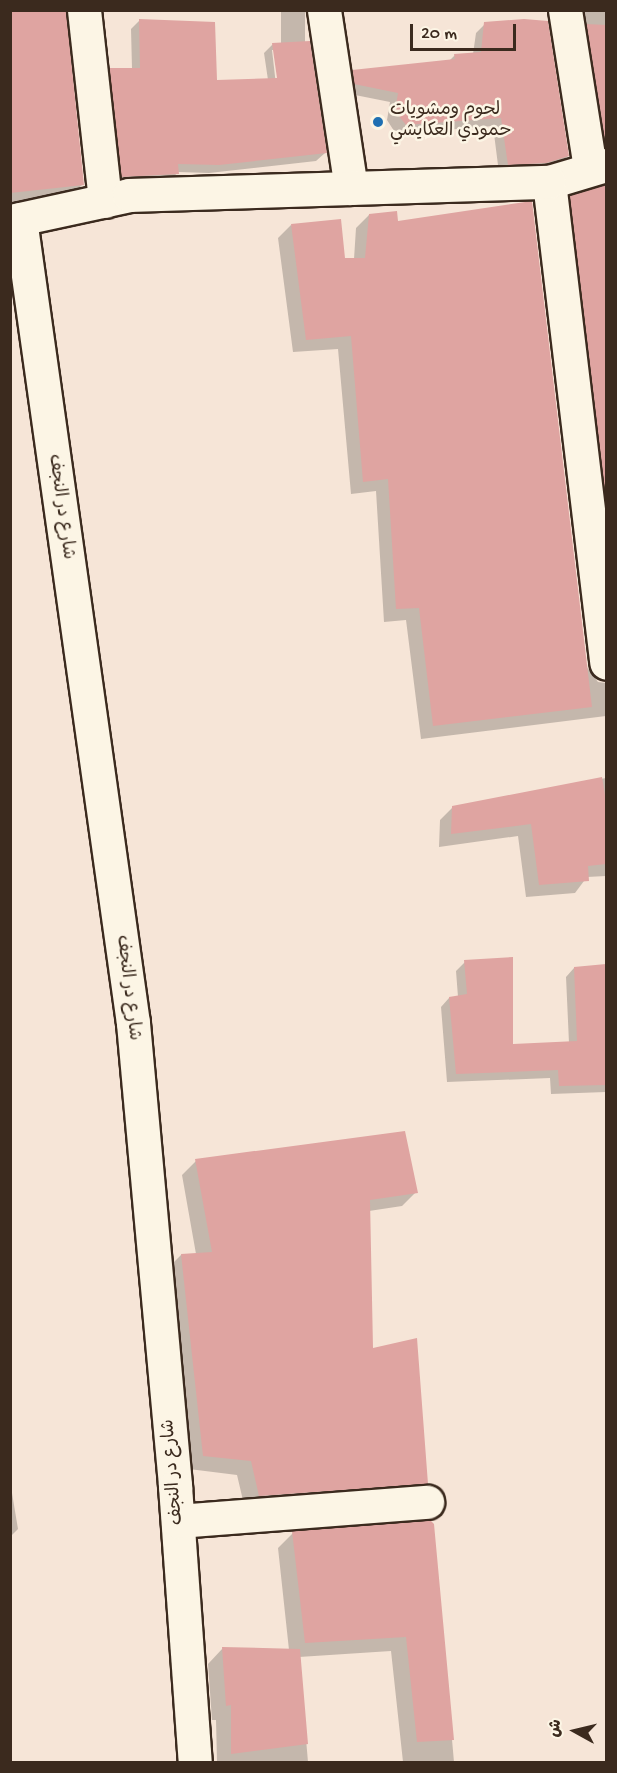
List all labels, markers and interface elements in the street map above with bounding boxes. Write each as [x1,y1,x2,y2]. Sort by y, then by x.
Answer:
scale bar [413,12,520,50]
text: 20 m [421,24,457,45]
place label: لحوم ومشويات حمودي العكايشي [390,101,511,144]
marker: لحوم ومشويات حمودي العكايشي [371,115,385,129]
street label: شارع در النجف [42,453,78,561]
street label: شارع در النجف [110,934,144,1042]
street label: شارع در النجف [159,1418,189,1526]
north arrow [545,1701,605,1761]
text: ش [546,1718,567,1738]

